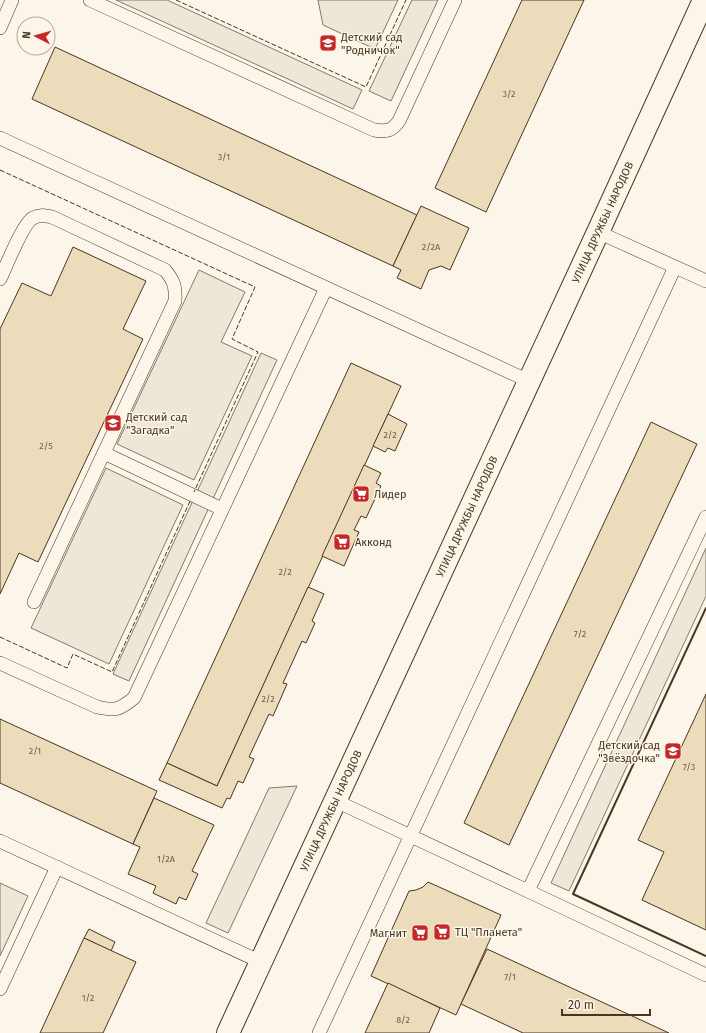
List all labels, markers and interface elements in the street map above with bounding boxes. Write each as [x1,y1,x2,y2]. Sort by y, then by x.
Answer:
north arrow [16,16,56,56]
text: N [20,31,33,39]
place label: Детский сад "Родничок" [340,31,402,57]
school or university icon: Детский сад "Родничок" [318,33,338,53]
house number: 3/2 [502,89,516,99]
house number: 3/1 [218,152,230,162]
street label: УЛИЦА ДРУЖБЫ НАРОДОВ [569,159,636,285]
house number: 2/2А [422,242,441,252]
place label: Детский сад "Загадка" [125,411,187,437]
school or university icon: Детский сад "Загадка" [103,413,123,433]
house number: 2/2 [383,430,397,440]
house number: 2/5 [39,441,53,451]
street label: УЛИЦА ДРУЖБЫ НАРОДОВ [433,454,500,579]
supermarket icon: Лидер [351,484,371,504]
place label: Лидер [374,488,407,501]
supermarket icon: Акконд [332,532,352,552]
place label: Акконд [355,536,392,549]
house number: 2/2 [278,567,292,577]
house number: 7/2 [574,629,586,639]
house number: 2/2 [261,694,275,704]
place label: Детский сад "Звёздочка" [598,739,660,765]
school or university icon: Детский сад "Звёздочка" [663,741,683,761]
house number: 2/1 [29,746,41,756]
street label: УЛИЦА ДРУЖБЫ НАРОДОВ [297,748,364,873]
house number: 7/3 [683,762,695,772]
house number: 1/2А [157,854,176,864]
supermarket icon: ТЦ "Планета" [432,922,452,942]
supermarket icon: Магнит [410,923,430,943]
place label: ТЦ "Планета" [455,926,522,939]
place label: Магнит [370,927,407,940]
house number: 7/1 [504,972,516,982]
scale bar [562,991,650,1017]
house number: 1/2 [82,993,94,1003]
text: 20 m [568,998,594,1012]
house number: 8/2 [396,1015,410,1025]

